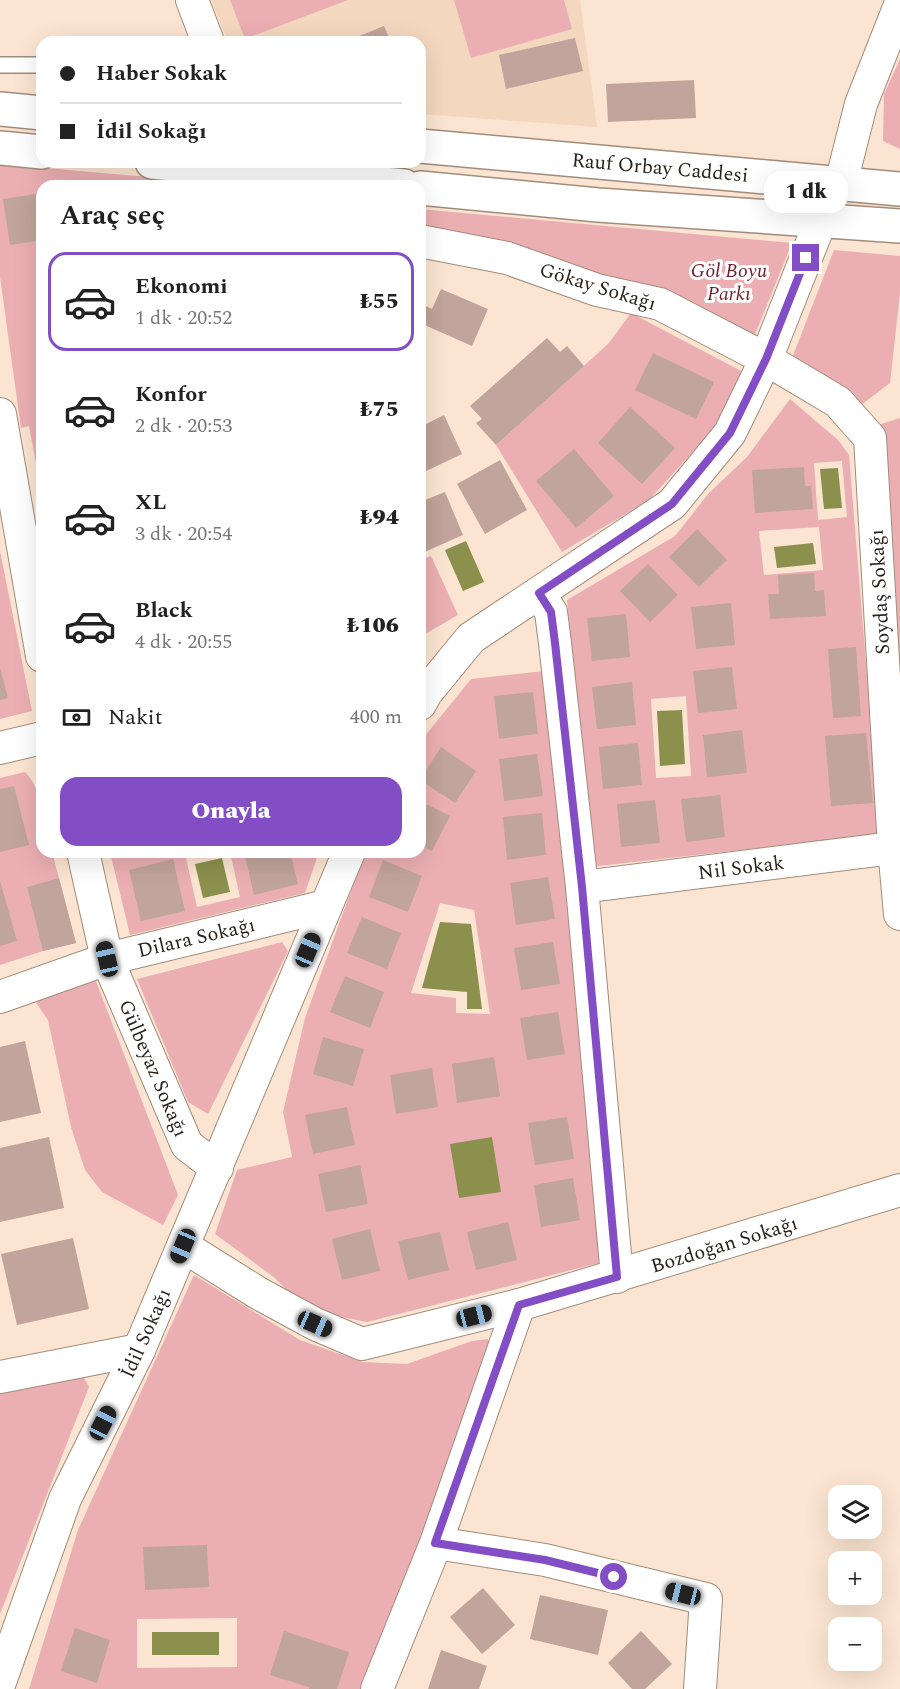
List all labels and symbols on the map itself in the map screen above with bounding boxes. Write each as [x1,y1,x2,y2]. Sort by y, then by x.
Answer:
street label: Rauf Orbay Caddesi [570,145,749,191]
callout: 1 dk [764,171,848,213]
route end [792,244,819,271]
street label: Gökay Sokağı [536,255,660,319]
park label: Göl Boyu Parkı [691,256,768,309]
street label: Soydaş Sokağı [862,528,898,655]
street label: Nil Sokak [696,848,786,888]
street label: Dilara Sokağı [134,910,258,966]
car [293,930,323,970]
car [94,939,120,979]
street label: Gülbeyaz Sokağı [111,995,196,1142]
street label: Bozdoğan Sokağı [647,1208,801,1282]
car [168,1226,198,1266]
street label: İdil Sokağı [113,1284,179,1383]
car [454,1303,494,1329]
car [295,1308,335,1340]
car [87,1403,119,1443]
route start [600,1563,627,1590]
car [663,1581,703,1607]

